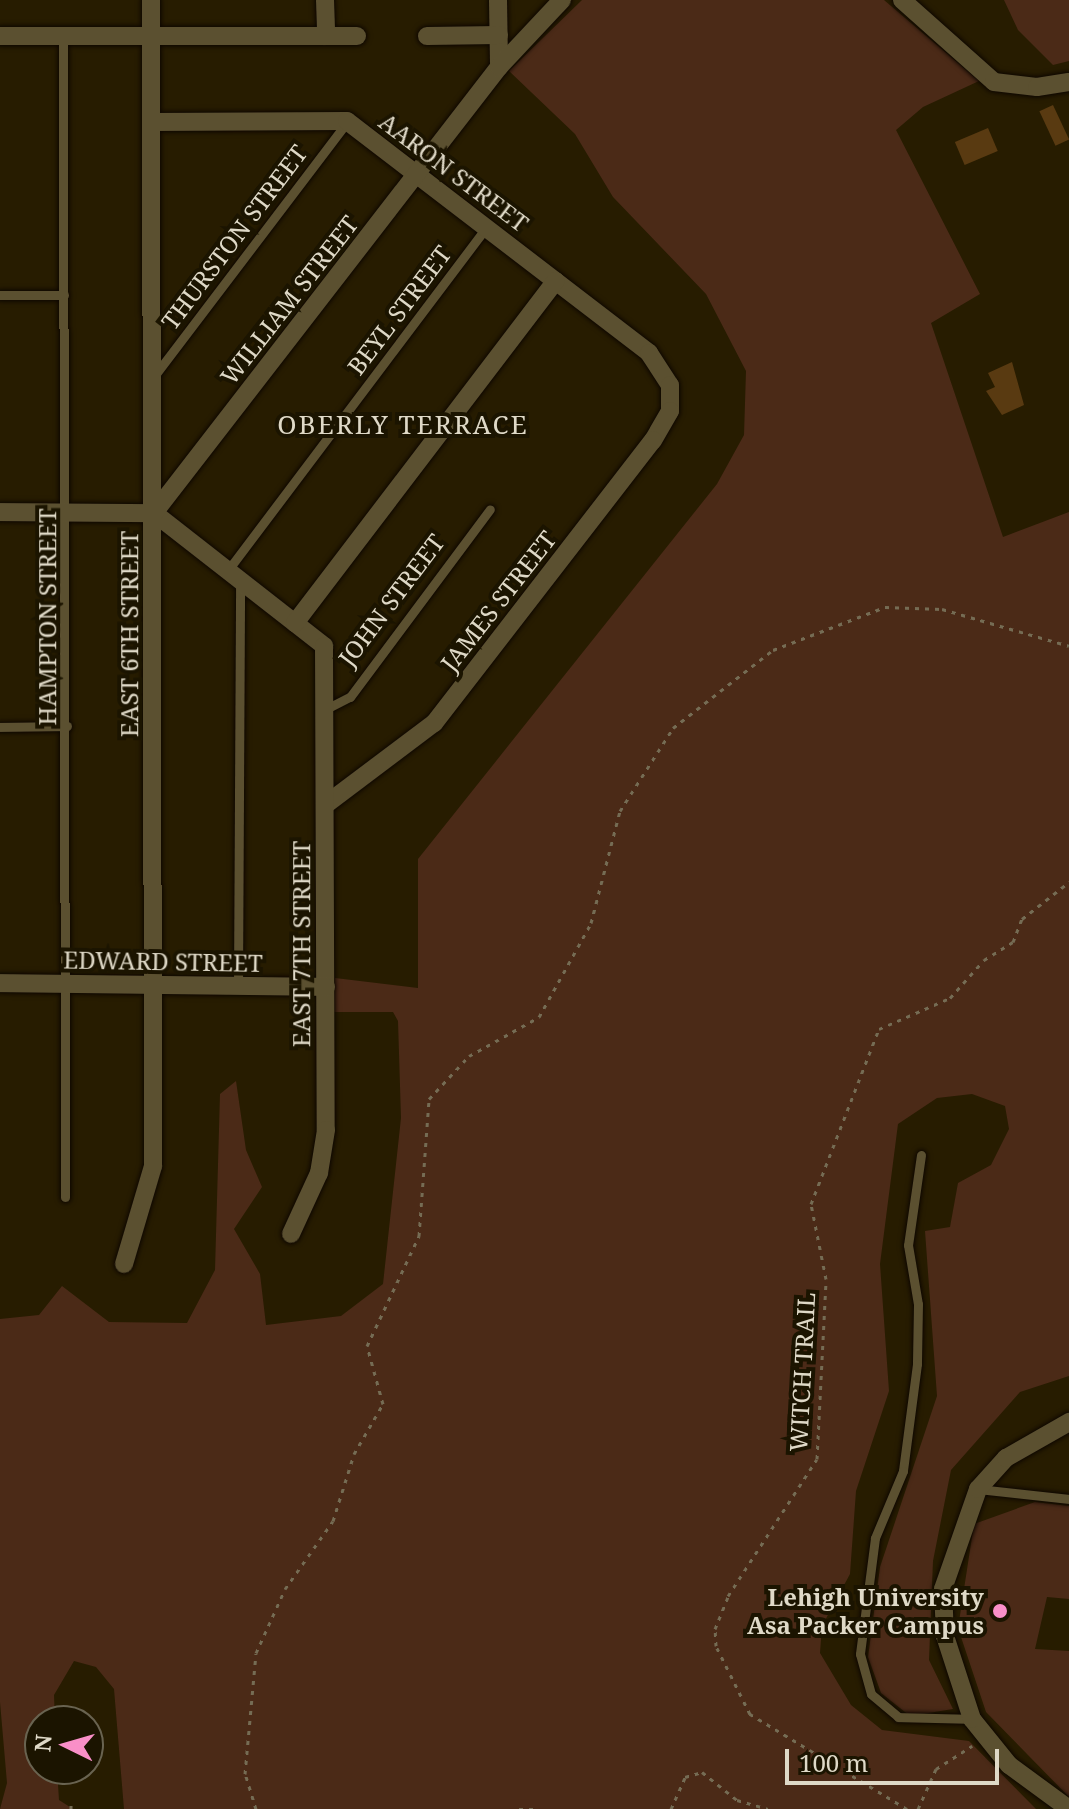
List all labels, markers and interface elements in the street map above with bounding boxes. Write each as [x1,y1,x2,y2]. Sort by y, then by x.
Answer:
street label: AARON STREET [374,107,534,237]
street label: THURSTON STREET [155,139,313,335]
street label: WILLIAM STREET [214,210,364,390]
street label: BEYL STREET [341,240,457,380]
district label: OBERLY TERRACE [277,409,529,441]
street label: HAMPTON STREET [33,508,61,726]
street label: JAMES STREET [434,525,562,677]
street label: JOHN STREET [332,528,450,672]
street label: EAST 6TH STREET [115,531,143,737]
street label: EAST 7TH STREET [287,841,315,1047]
street label: EDWARD STREET [63,945,263,977]
street label: WITCH TRAIL [783,1292,821,1452]
place label: Lehigh University Asa Packer Campus [747,1583,984,1639]
marker: Lehigh University Asa Packer Campus [991,1602,1009,1620]
north arrow [24,1705,104,1785]
text: N [26,1733,58,1753]
scale bar [789,1733,1003,1783]
text: 100 m [799,1746,868,1779]

